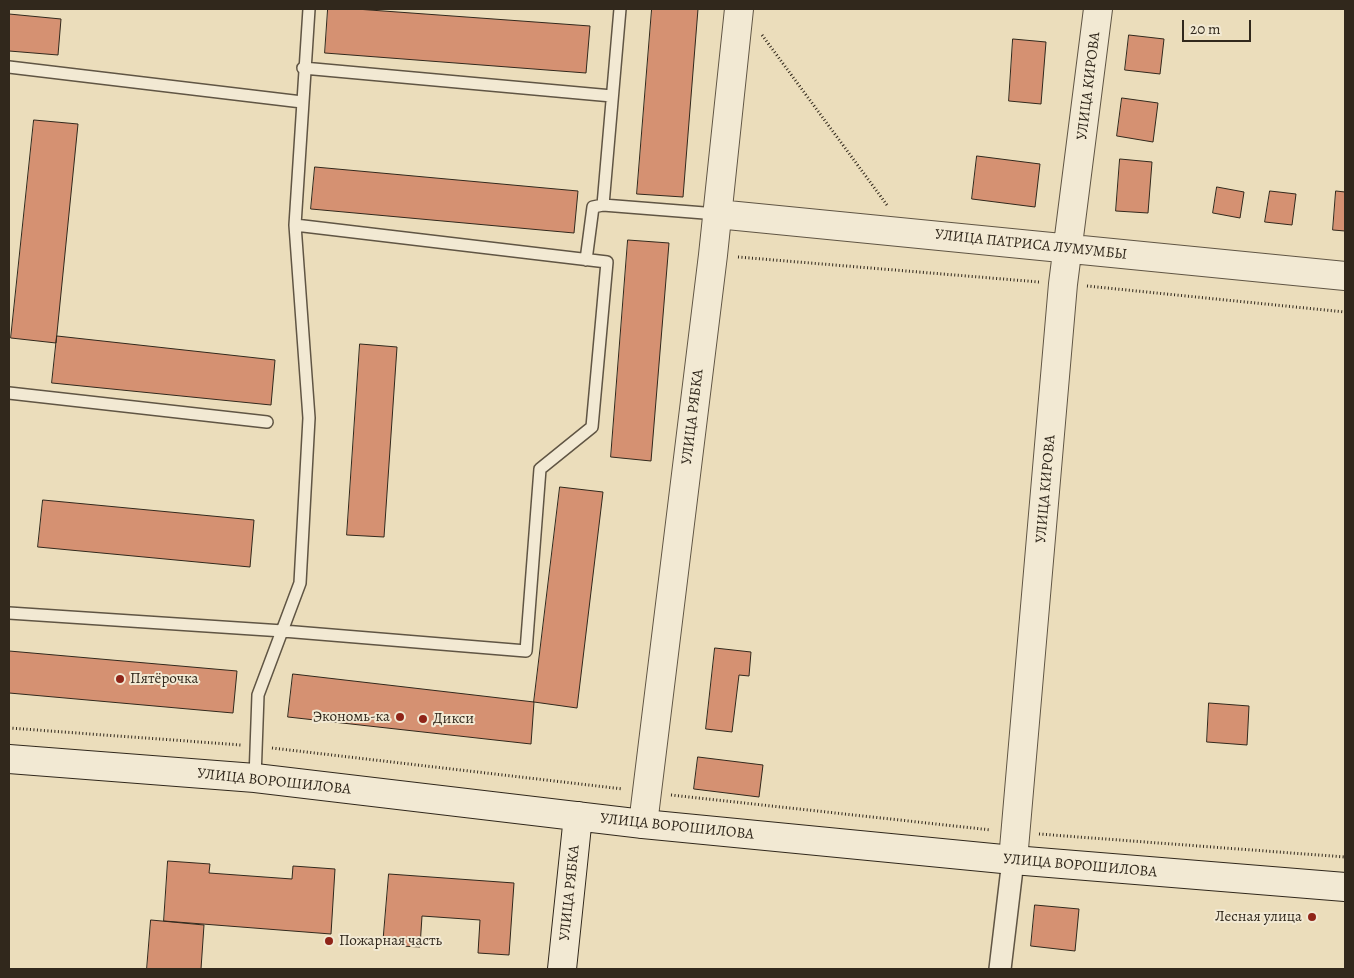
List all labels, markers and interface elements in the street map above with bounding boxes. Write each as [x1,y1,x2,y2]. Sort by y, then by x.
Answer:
scale bar [1184,10,1253,42]
text: 20 m [1190,19,1221,39]
street label: УЛИЦА КИРОВА [1073,31,1105,141]
street label: УЛИЦА ПАТРИСА ЛУМУМБЫ [934,226,1128,264]
street label: УЛИЦА РЯБКА [678,368,708,466]
street label: УЛИЦА КИРОВА [1032,434,1060,544]
place label: Пятёрочка [130,670,198,688]
marker: Пятёрочка [114,673,126,685]
place label: Экономь-ка [313,708,390,726]
place label: Дикси [433,710,474,728]
marker: Экономь-ка [394,711,406,723]
marker: Дикси [417,713,429,725]
street label: УЛИЦА ВОРОШИЛОВА [196,765,352,799]
street label: УЛИЦА ВОРОШИЛОВА [599,810,755,844]
street label: УЛИЦА РЯБКА [556,844,584,942]
street label: УЛИЦА ВОРОШИЛОВА [1002,850,1158,882]
place label: Лесная улица [1215,908,1302,926]
marker: Лесная улица [1306,911,1318,923]
place label: Пожарная часть [339,932,442,950]
marker: Пожарная часть [323,935,335,947]

